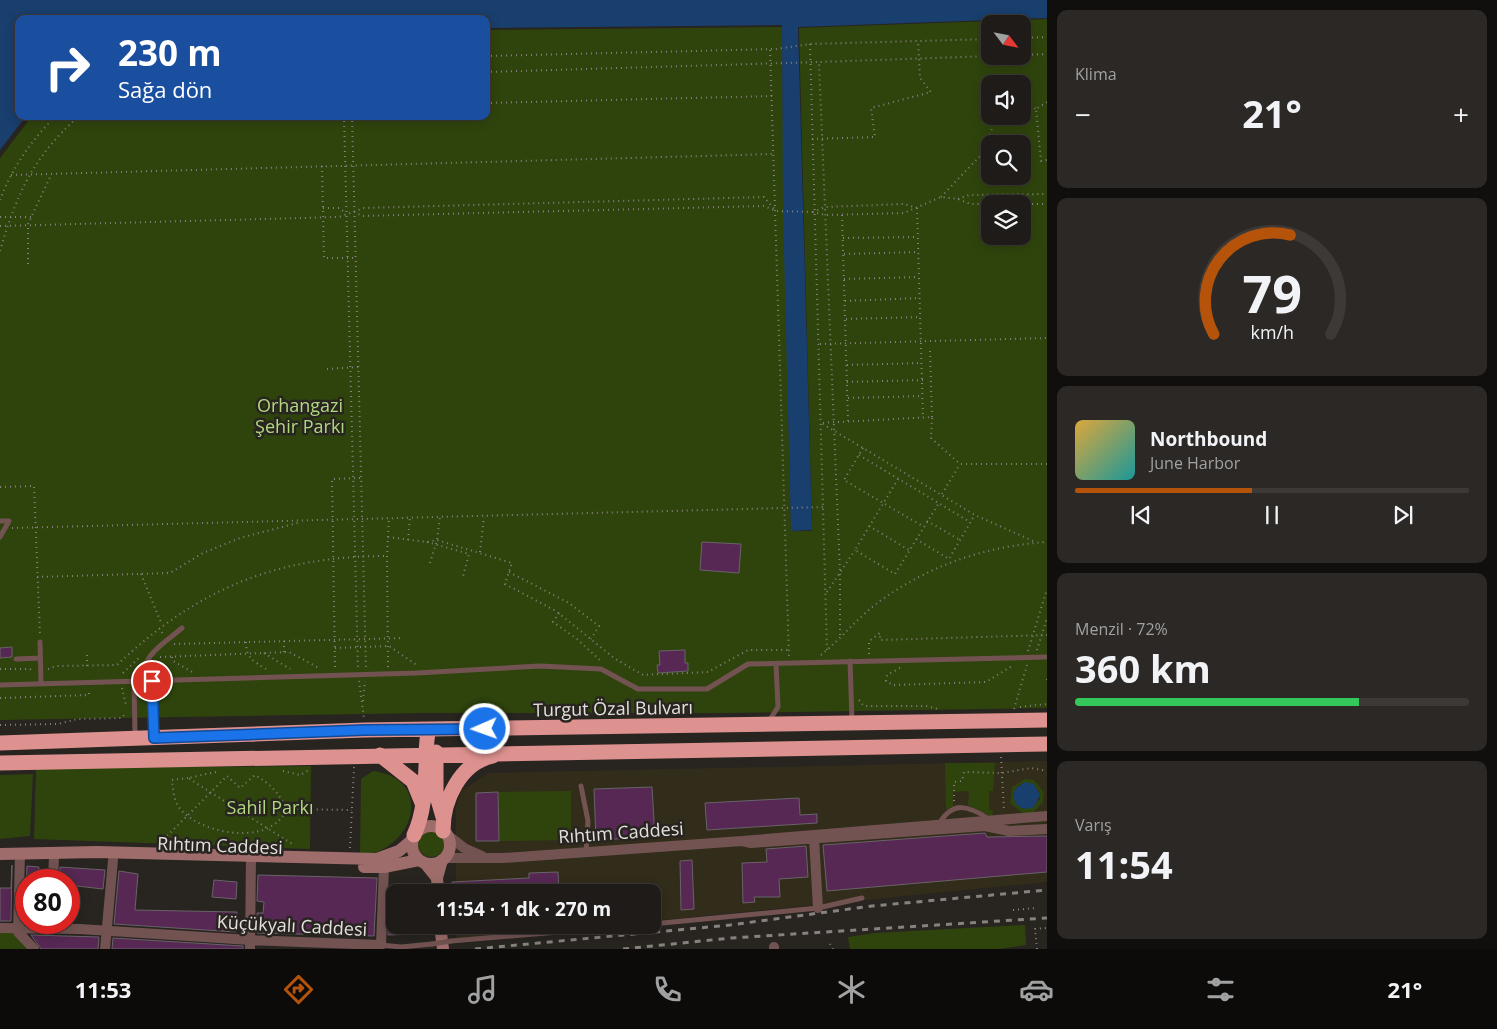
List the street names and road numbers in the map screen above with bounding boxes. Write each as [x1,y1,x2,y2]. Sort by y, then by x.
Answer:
street label: Turgut Özal Bulvarı [533,695,693,721]
street label: Rıhtım Caddesi [558,816,684,848]
street label: Rıhtım Caddesi [157,831,283,859]
street label: Küçükyalı Caddesi [216,909,368,941]

